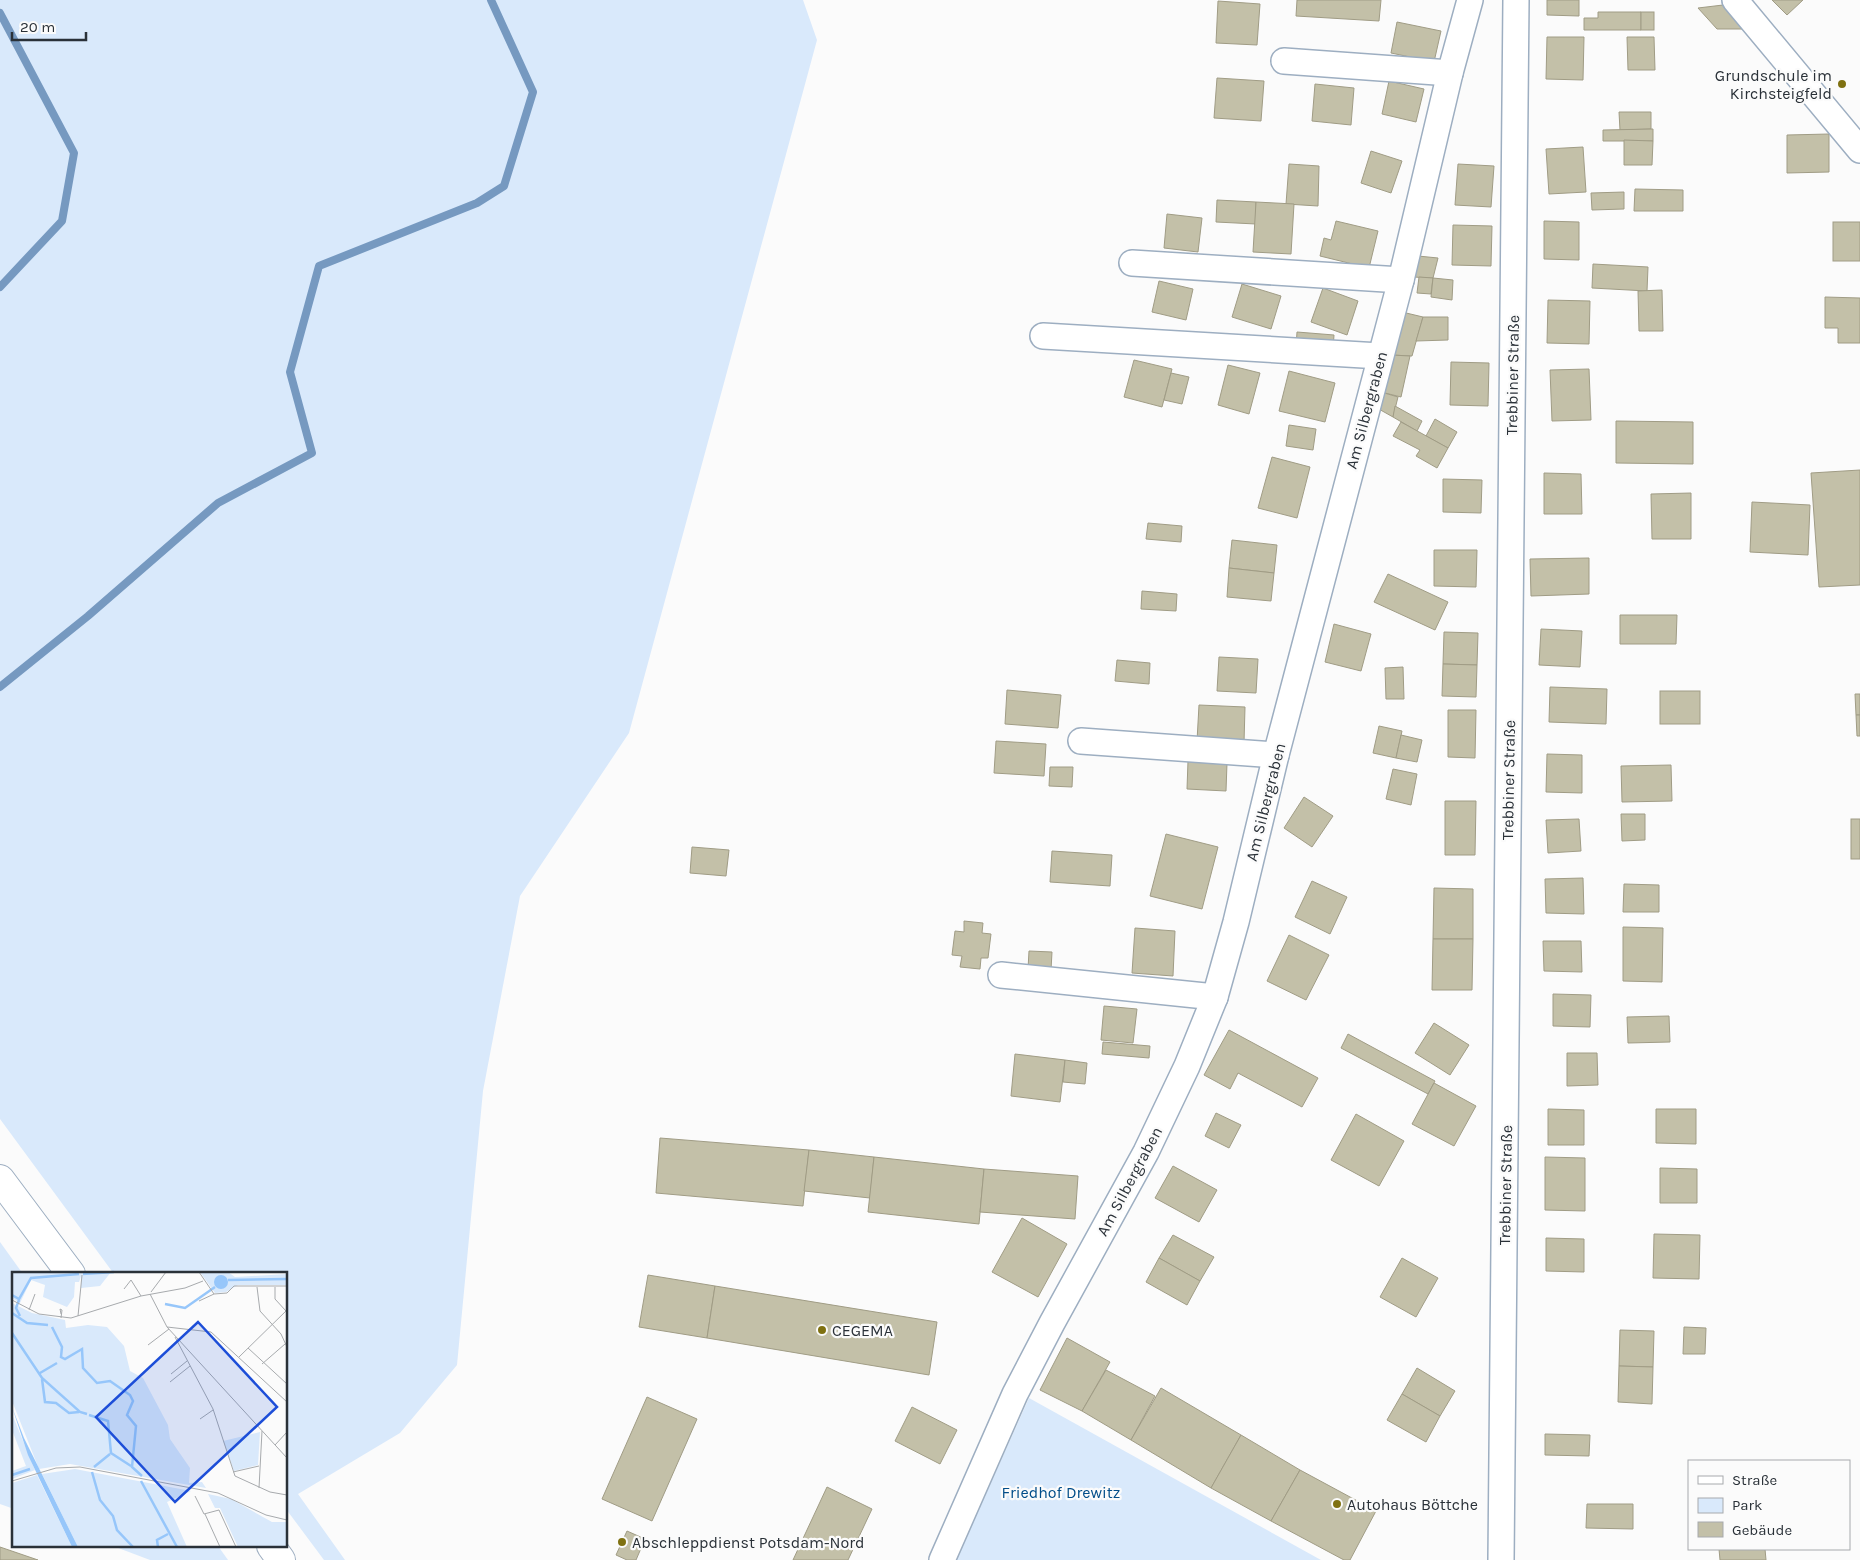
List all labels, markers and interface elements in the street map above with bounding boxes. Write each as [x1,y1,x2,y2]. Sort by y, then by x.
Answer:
scale bar [12,10,86,42]
text: 20 m [20,18,55,36]
place label: Grundschule im Kirchsteigfeld [1715,66,1832,103]
marker: Grundschule im Kirchsteigfeld [1836,78,1848,90]
street label: Trebbiner Straße [1502,315,1523,435]
street label: Am Silbergraben [1342,349,1391,471]
street label: Trebbiner Straße [1498,720,1519,840]
street label: Am Silbergraben [1242,741,1289,863]
street label: Am Silbergraben [1093,1123,1166,1239]
street label: Trebbiner Straße [1495,1125,1516,1245]
inset map [12,1272,288,1548]
place label: CEGEMA [832,1321,893,1340]
marker: CEGEMA [816,1324,828,1336]
legend [1688,1460,1850,1550]
text: Straße [1732,1471,1777,1489]
park label: Friedhof Drewitz [1002,1483,1120,1502]
place label: Autohaus Böttche [1347,1495,1478,1514]
text: Park [1732,1496,1762,1514]
marker: Autohaus Böttche [1331,1498,1343,1510]
text: Gebäude [1732,1521,1792,1539]
place label: Abschleppdienst Potsdam-Nord [632,1533,865,1552]
marker: Abschleppdienst Potsdam-Nord [616,1536,628,1548]

